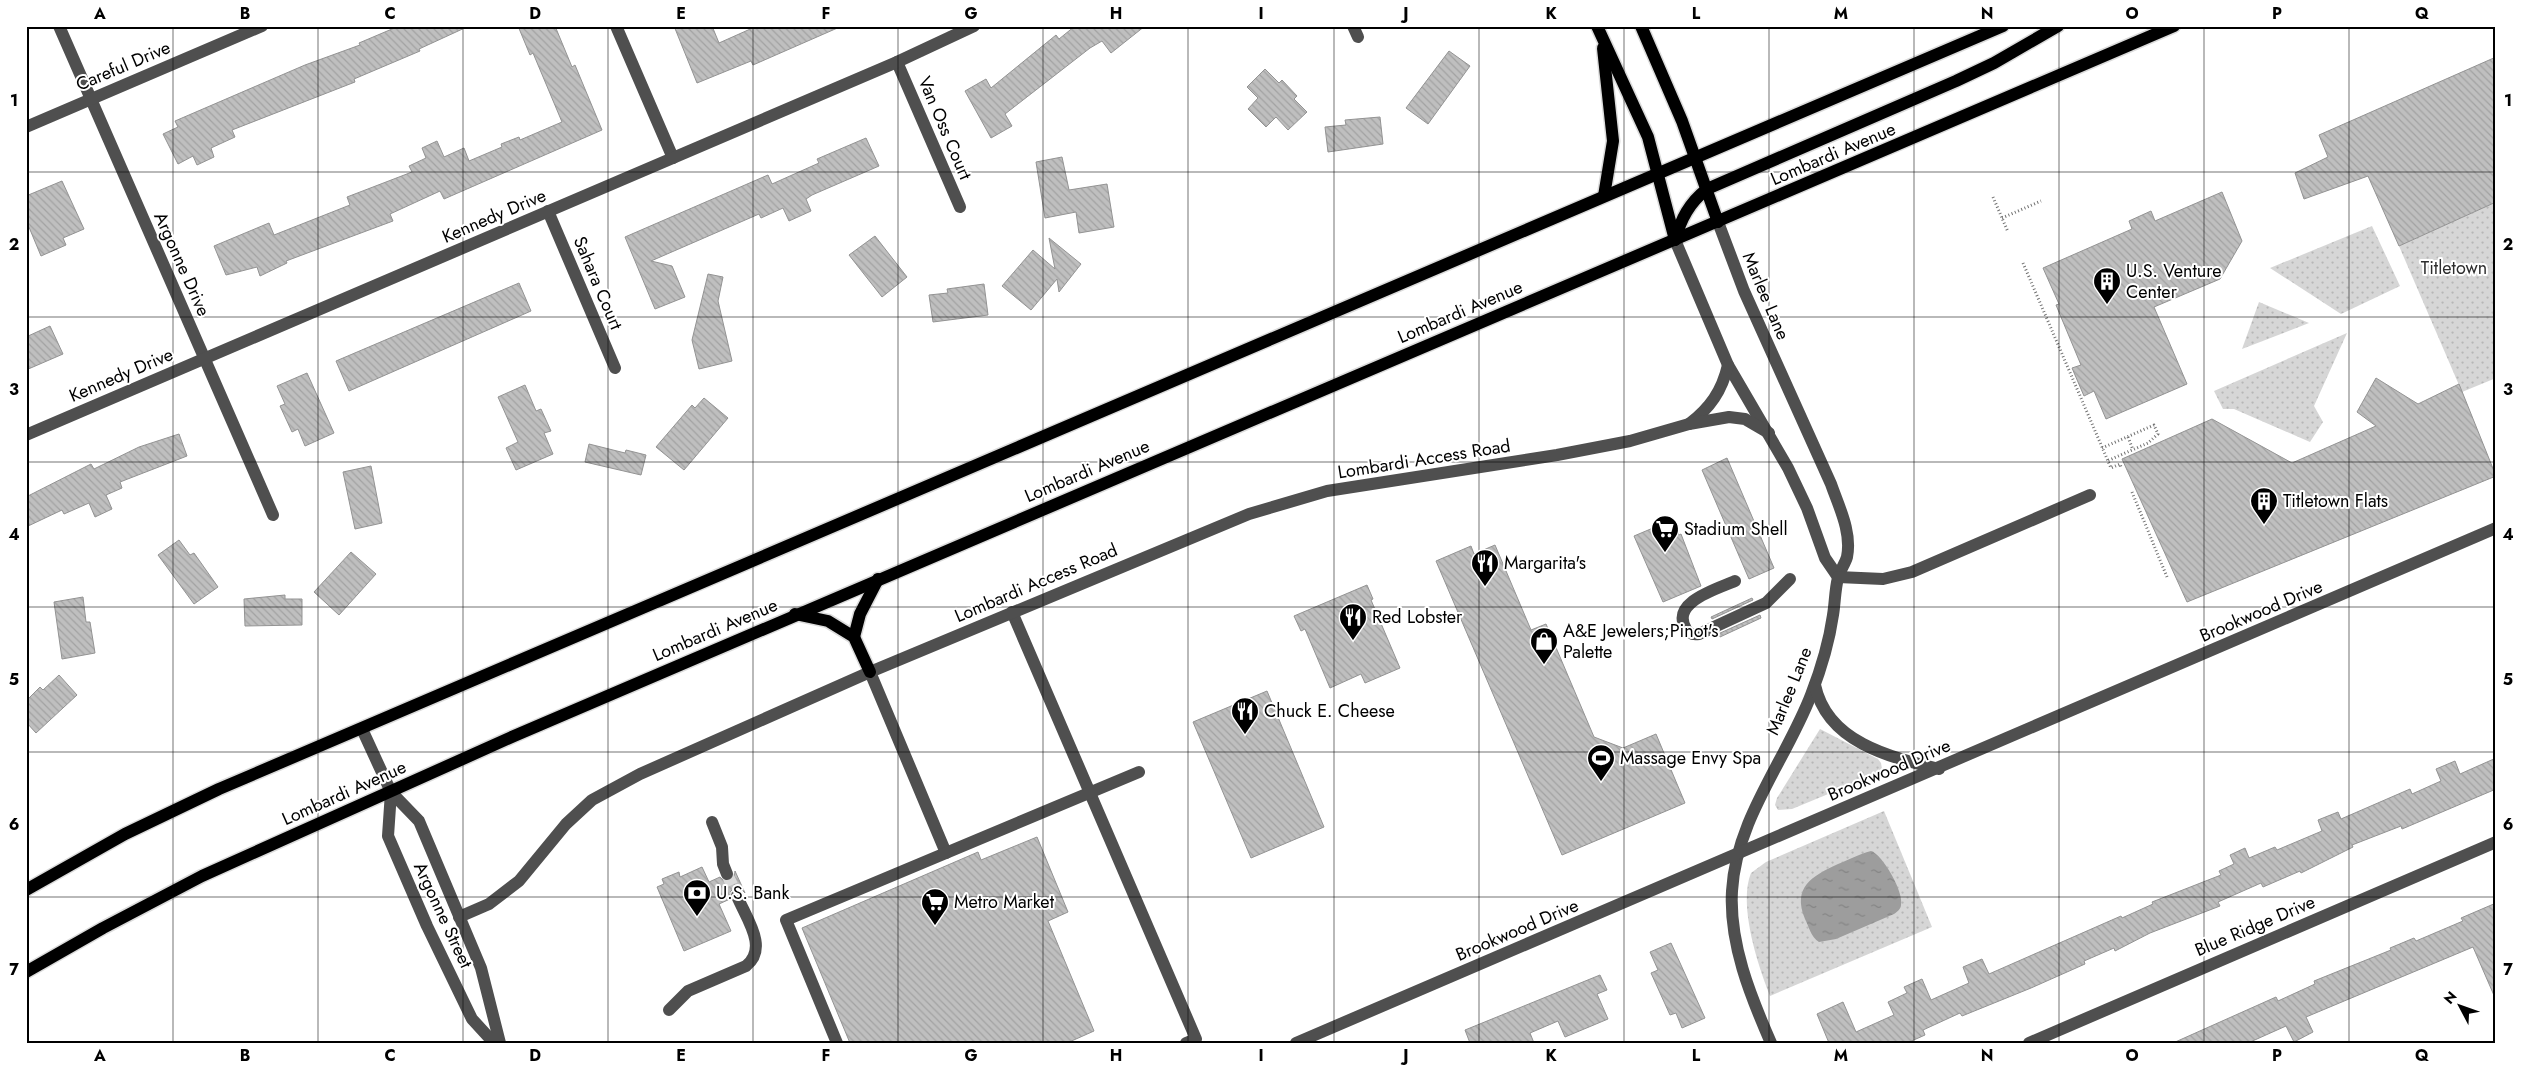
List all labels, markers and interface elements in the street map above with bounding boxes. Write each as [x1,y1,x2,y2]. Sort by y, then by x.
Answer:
text: A [93,2,106,25]
text: B [240,2,250,25]
text: C [384,2,396,25]
text: D [529,2,541,25]
text: E [676,2,686,25]
text: F [822,2,830,25]
text: G [964,2,978,25]
text: H [1110,2,1122,25]
text: I [1258,2,1264,25]
text: J [1400,2,1409,25]
text: K [1545,2,1557,25]
text: L [1692,2,1701,25]
text: M [1834,2,1848,25]
text: N [1981,2,1993,25]
text: O [2125,2,2139,25]
text: P [2272,2,2282,25]
text: Q [2415,2,2429,25]
street label: Careful Drive [72,34,174,98]
street label: Van Oss Court [912,72,979,184]
text: 1 [10,89,18,112]
text: 1 [2504,89,2512,112]
street label: Lombardi Avenue [1766,116,1900,192]
street label: Kennedy Drive [438,182,550,250]
street label: Argonne Drive [147,208,217,320]
street label: Sahara Court [567,232,630,334]
text: 2 [9,233,19,256]
text: 2 [2503,233,2513,256]
street label: Marlee Lane [1736,248,1796,344]
park label: Titletown [2421,255,2487,281]
place label: U.S. Venture Center [2126,258,2221,305]
building icon: U.S. Venture Center [2092,266,2122,305]
street label: Lombardi Avenue [1393,274,1527,350]
street label: Kennedy Drive [65,341,177,409]
text: 3 [9,378,19,401]
text: 3 [2503,378,2513,401]
street label: Lombardi Avenue [1020,433,1154,509]
street label: Lombardi Access Road [1336,433,1512,485]
building icon: Titletown Flats [2249,486,2279,525]
place label: Titletown Flats [2283,488,2388,514]
supermarket icon: Stadium Shell [1650,514,1680,553]
place label: Stadium Shell [1684,516,1788,542]
text: 4 [8,523,20,546]
text: 4 [2502,523,2514,546]
street label: Lombardi Access Road [951,537,1121,629]
restaurant icon: Margarita's [1470,548,1500,587]
place label: Margarita's [1504,550,1586,576]
street label: Brookwood Drive [2196,573,2326,649]
street label: Lombardi Avenue [648,592,782,668]
restaurant icon: Red Lobster [1338,602,1368,641]
place label: Red Lobster [1372,604,1463,630]
place label: A&E Jewelers;Pinot's Palette [1563,618,1718,665]
shop icon: A&E Jewelers;Pinot's Palette [1529,626,1559,665]
street label: Marlee Lane [1760,643,1818,739]
text: 5 [9,668,19,691]
text: 5 [2503,668,2513,691]
restaurant icon: Chuck E. Cheese [1230,696,1260,735]
place label: Chuck E. Cheese [1264,698,1395,724]
street label: Brookwood Drive [1824,732,1954,808]
sports icon: Massage Envy Spa [1586,743,1616,782]
place label: Massage Envy Spa [1620,745,1761,771]
street label: Lombardi Avenue [278,754,410,832]
text: 6 [9,813,19,836]
text: 6 [2503,813,2513,836]
street label: Argonne Street [407,858,479,973]
bank icon: U.S. Bank [682,878,712,917]
place label: U.S. Bank [716,880,789,906]
supermarket icon: Metro Market [920,887,950,926]
place label: Metro Market [954,889,1055,915]
street label: Blue Ridge Drive [2191,889,2319,963]
street label: Brookwood Drive [1452,892,1582,968]
text: 7 [9,958,19,981]
text: 7 [2503,958,2513,981]
north arrow [2434,982,2484,1032]
text: N [2439,987,2461,1008]
text: A [93,1044,106,1067]
text: B [240,1044,250,1067]
text: C [384,1044,396,1067]
text: D [529,1044,541,1067]
text: E [676,1044,686,1067]
text: F [822,1044,830,1067]
text: G [964,1044,978,1067]
text: H [1110,1044,1122,1067]
text: I [1258,1044,1264,1067]
text: J [1400,1044,1409,1067]
text: K [1545,1044,1557,1067]
text: L [1692,1044,1701,1067]
text: M [1834,1044,1848,1067]
text: N [1981,1044,1993,1067]
text: O [2125,1044,2139,1067]
text: P [2272,1044,2282,1067]
text: Q [2415,1044,2429,1067]

